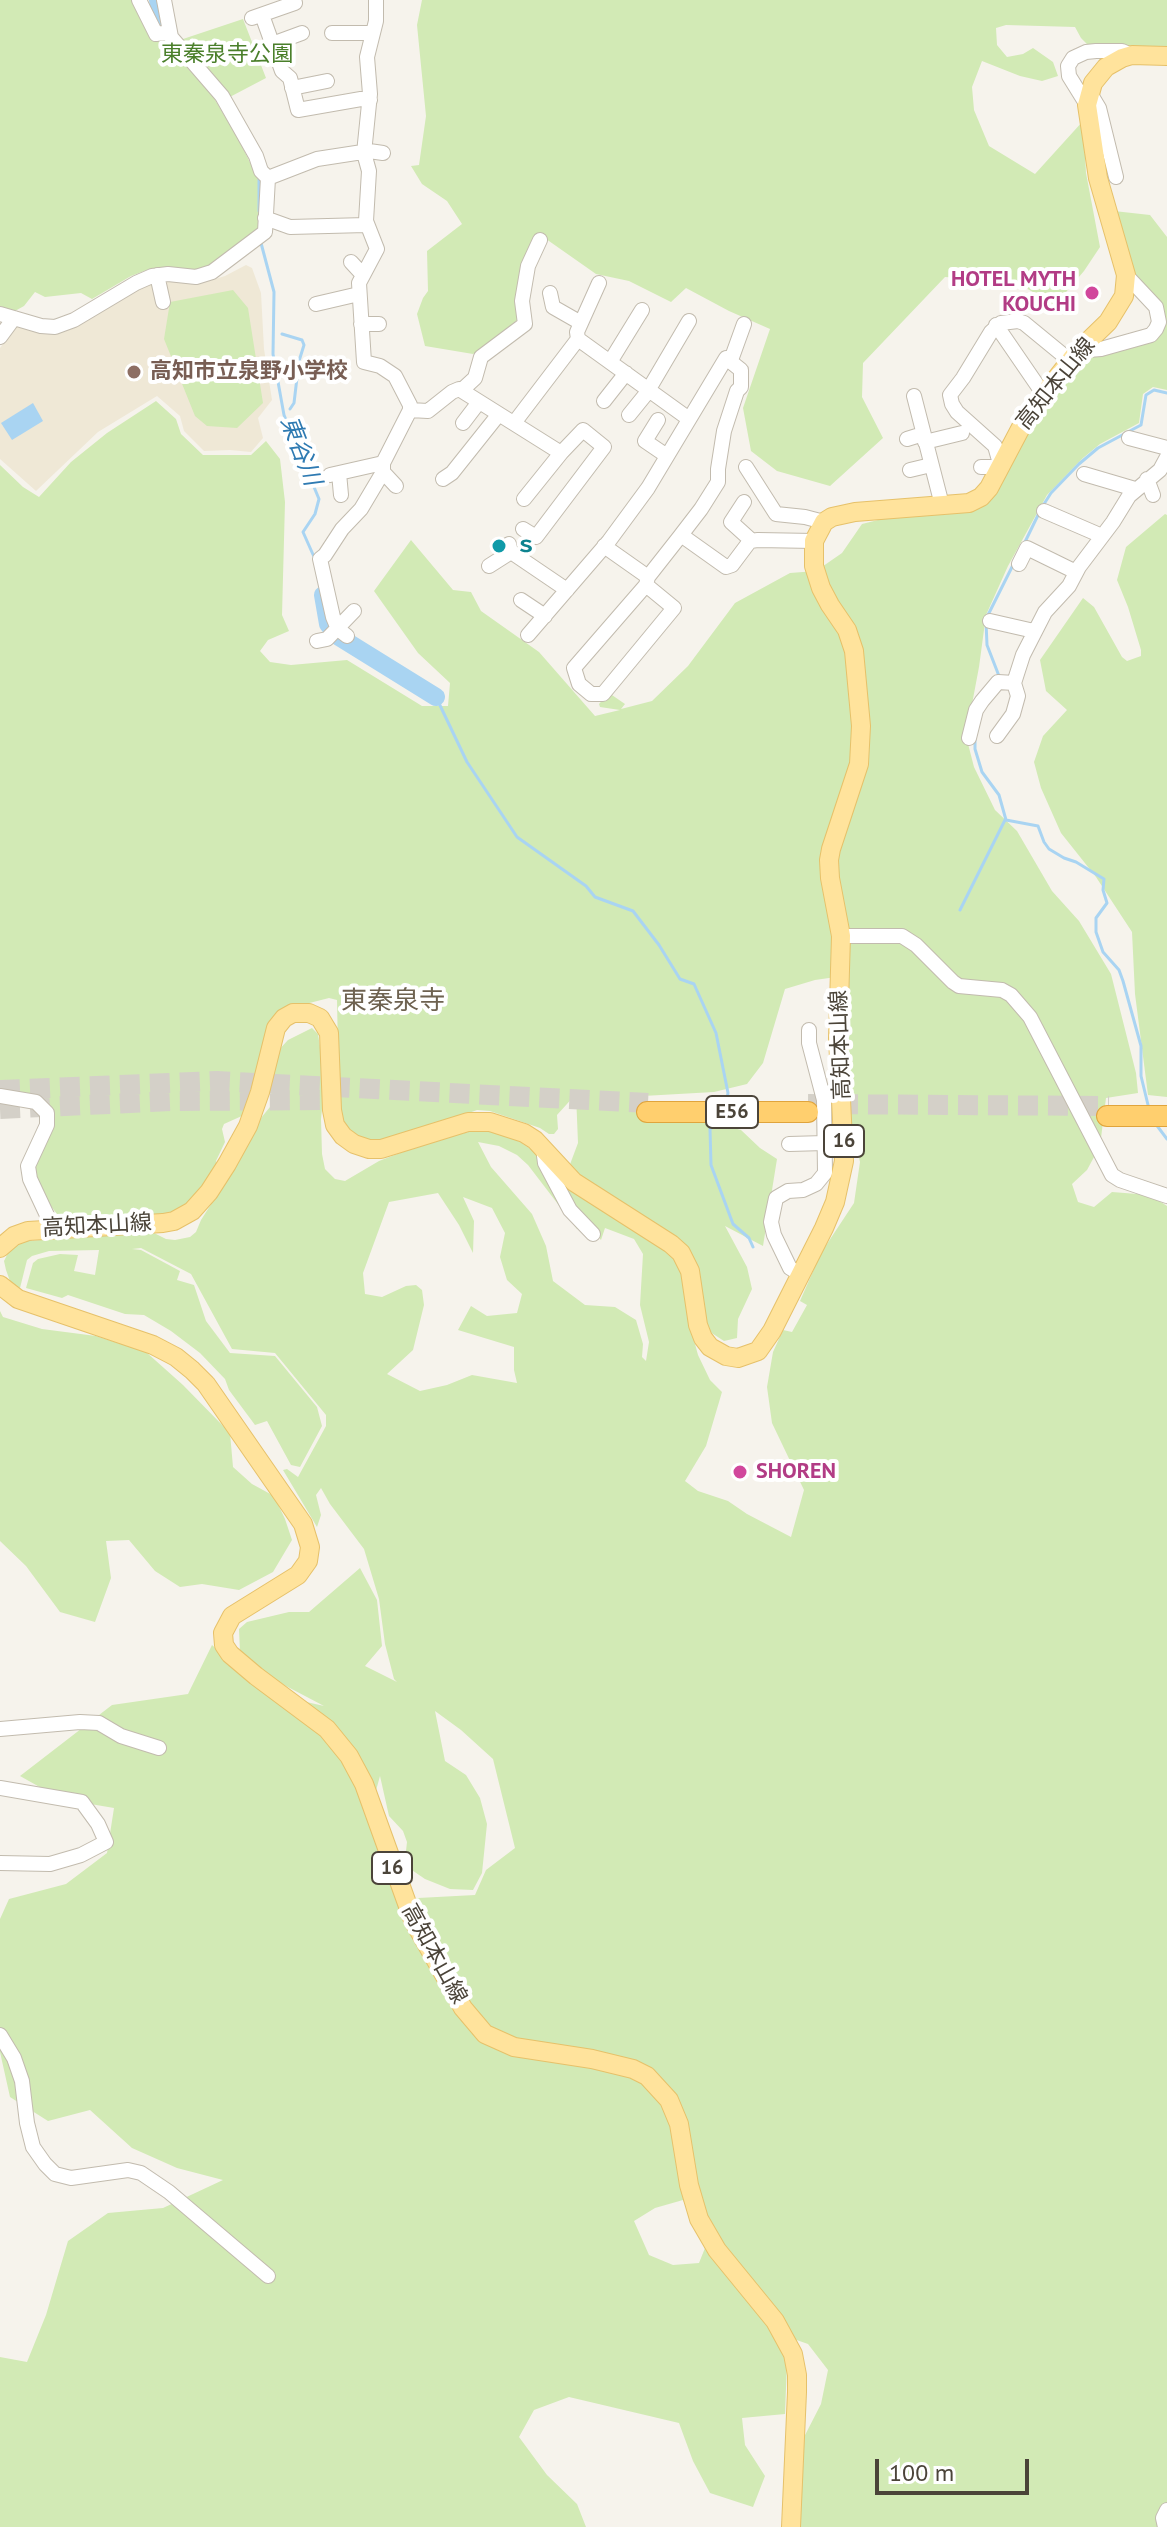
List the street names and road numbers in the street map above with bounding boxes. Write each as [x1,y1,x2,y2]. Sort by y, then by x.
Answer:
street label: 高知本山線 [1011,333,1101,435]
street label: 高知本山線 [826,990,856,1100]
road number: E56 [706,1096,758,1128]
road number: 16 [824,1125,864,1157]
street label: 高知本山線 [41,1210,153,1242]
road number: 16 [372,1852,412,1884]
street label: 高知本山線 [396,1899,472,2009]

